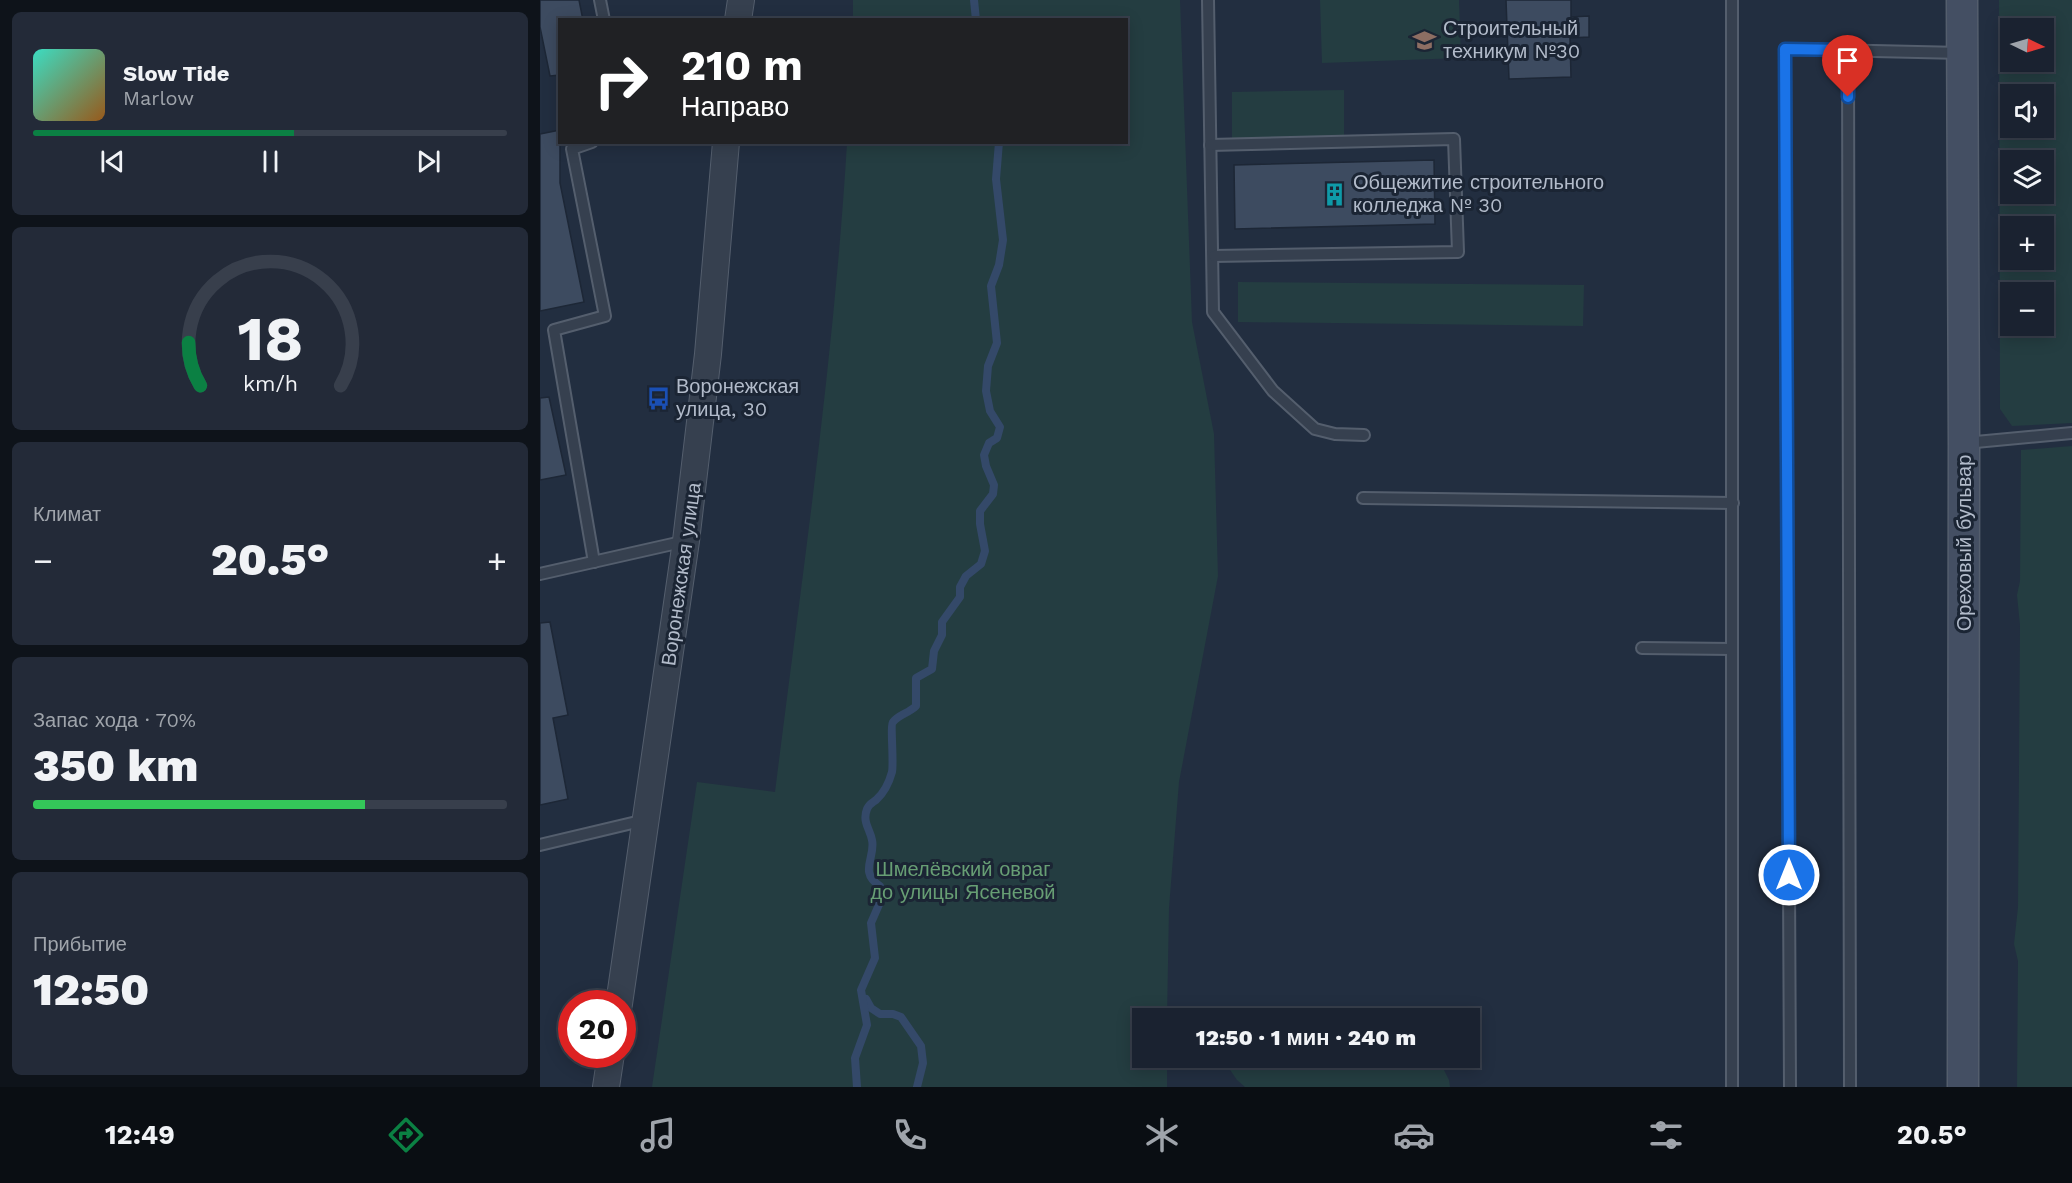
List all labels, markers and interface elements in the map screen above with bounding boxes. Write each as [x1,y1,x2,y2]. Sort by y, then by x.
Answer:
place label: Строительный техникум №30 [1443,16,1580,63]
north arrow [2000,18,2054,72]
map controls [2000,18,2054,336]
school or university icon: Строительный техникум №30 [1412,27,1438,53]
pin [1822,35,1873,97]
text: 210 m [681,41,803,90]
icon: right [582,42,660,120]
icon: arrive [1831,44,1864,77]
text: Slow Tide [123,61,230,86]
button: sound [2000,84,2054,138]
text: Marlow [123,86,194,110]
text: Направо [681,91,789,123]
icon: previous [96,145,129,178]
icon: pause [254,145,287,178]
icon: next [412,145,445,178]
button: layers [2000,150,2054,204]
place label: Общежитие строительного колледжа № 30 [1353,170,1604,217]
building icon: Общежитие строительного колледжа № 30 [1322,181,1348,207]
button: + [2000,216,2054,270]
button: − [2000,282,2054,336]
text: 18 [237,302,303,375]
text: km/h [242,371,298,396]
place label: Воронежская улица, 30 [676,374,799,421]
bus stop icon: Воронежская улица, 30 [645,385,671,411]
street label: Ореховый бульвар [1952,455,1976,631]
street label: Воронежская улица [656,480,706,667]
text: Климат [33,502,101,526]
text: 20.5° [211,533,329,586]
text: − [33,541,53,580]
text: + [487,541,507,580]
text: Запас хода · 70% [33,708,196,732]
text: 350 km [33,739,198,792]
position arrow [1757,843,1821,907]
park label: Шмелёвский овраг до улицы Ясеневой [870,857,1056,904]
text: Прибытие [33,932,127,956]
text: 12:50 [33,963,149,1016]
speed limit sign: 20 [558,990,636,1068]
text: 12:50 · 1 мин · 240 m [1196,1025,1416,1050]
icon: directions [385,1114,427,1156]
icon: music [637,1114,679,1156]
icon: phone [889,1114,931,1156]
icon: climate [1141,1114,1183,1156]
icon: car [1393,1114,1435,1156]
icon: filters [1645,1114,1687,1156]
text: 12:49 [105,1119,175,1151]
text: 20.5° [1897,1119,1967,1151]

